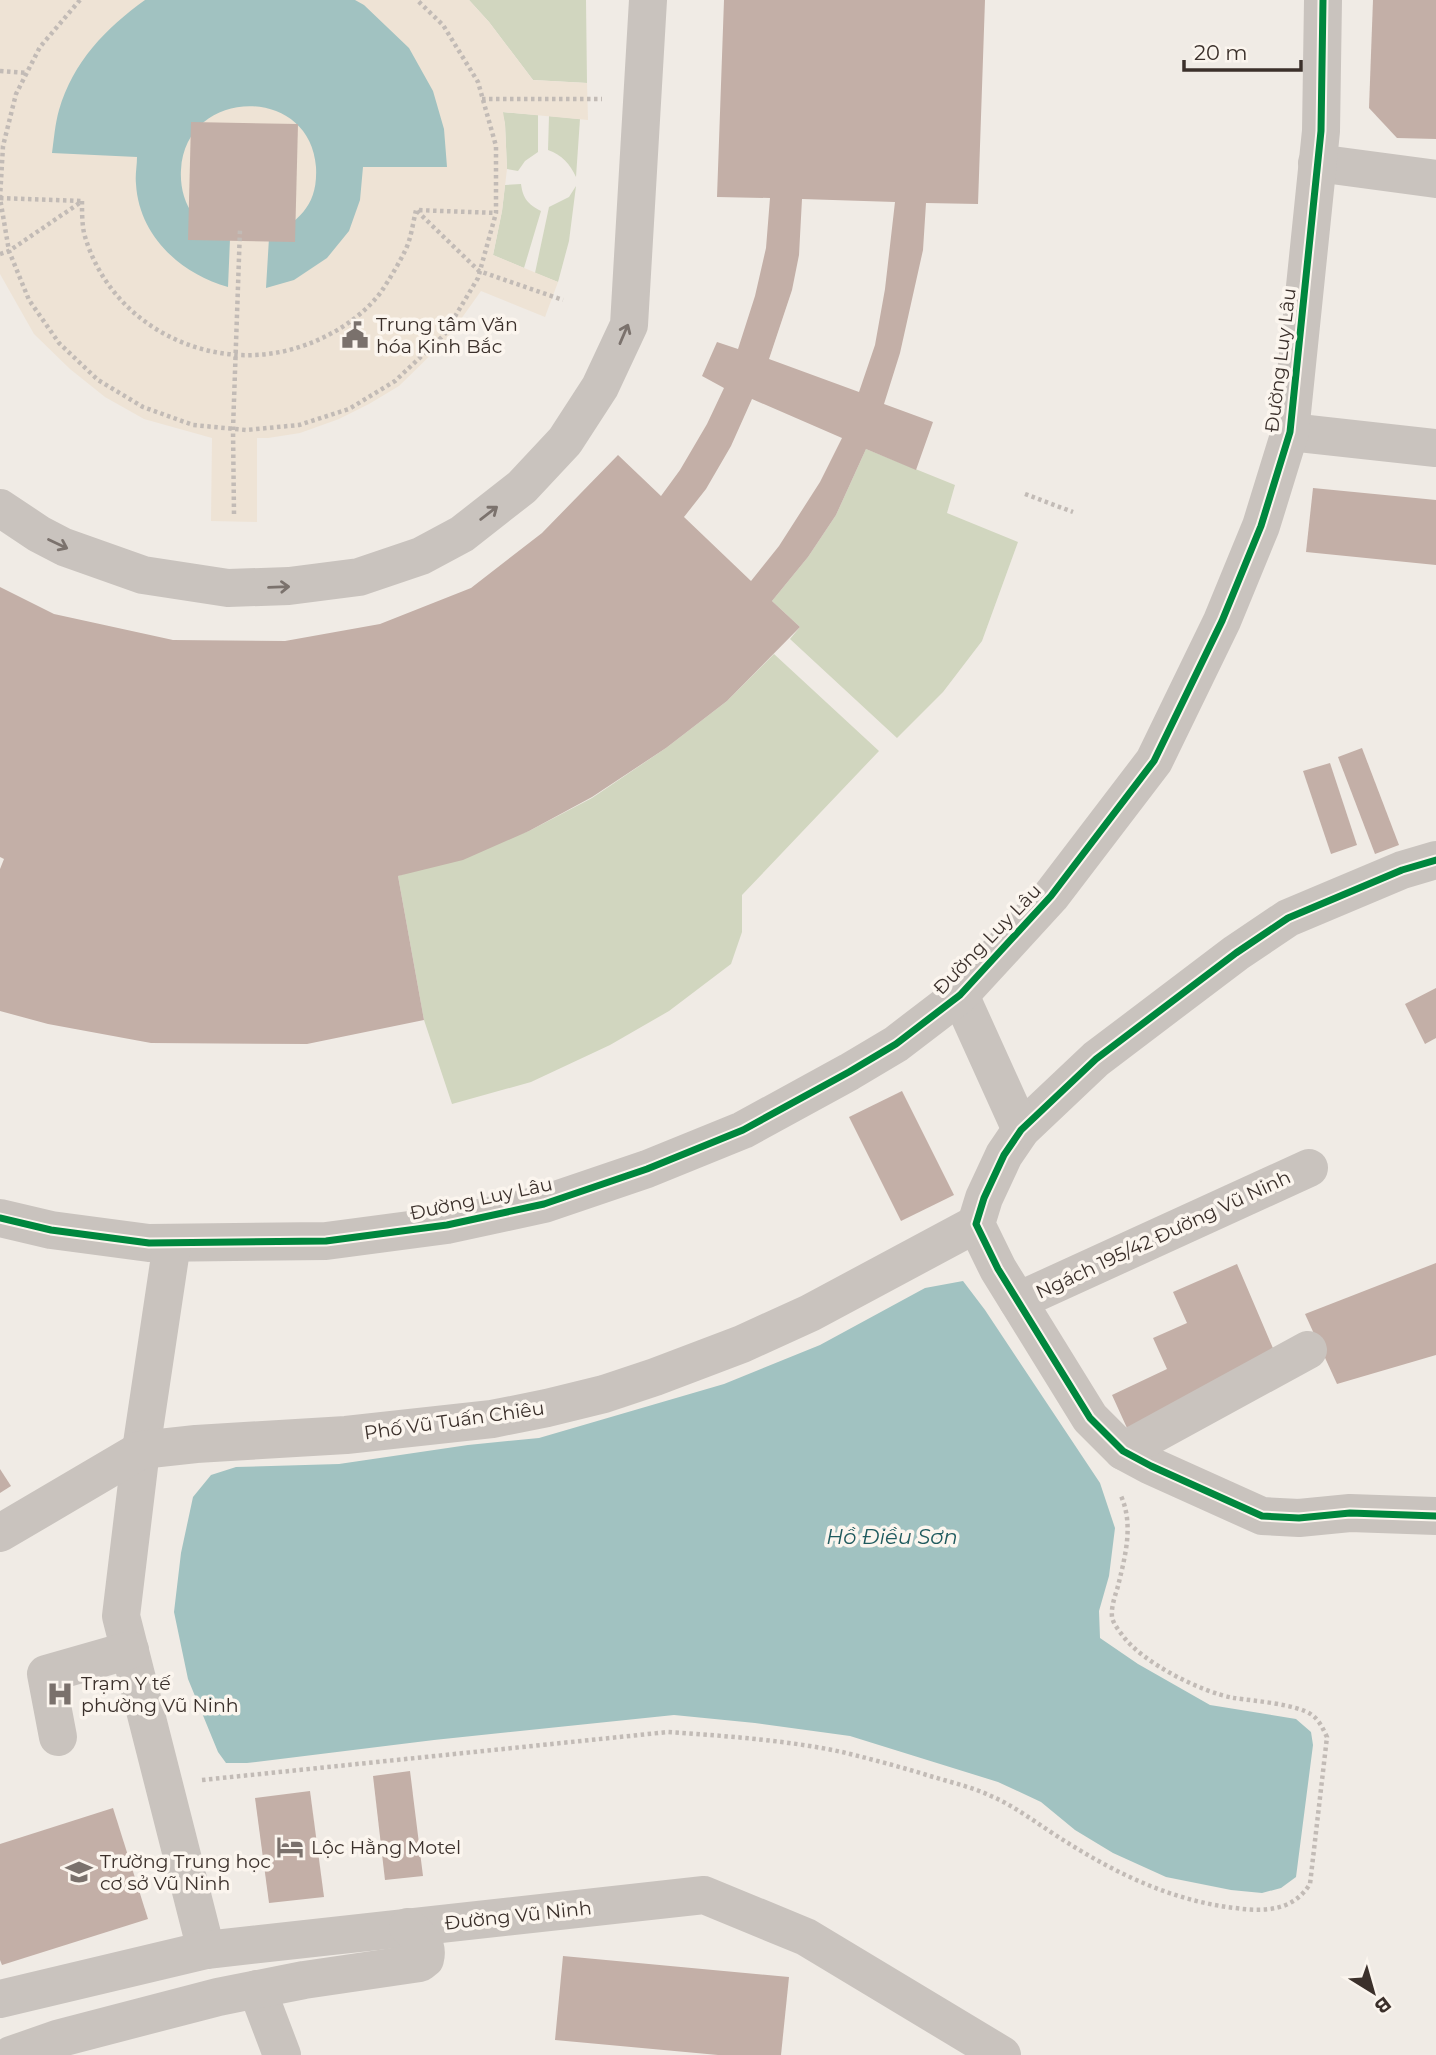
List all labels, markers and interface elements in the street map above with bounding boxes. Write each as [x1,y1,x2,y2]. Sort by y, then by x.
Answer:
scale bar [1184,28,1301,72]
text: 20 m [1194,40,1248,65]
street label: Đường Luy Lâu [1260,287,1301,434]
place label: Trung tâm Văn hóa Kinh Bắc [376,313,518,358]
public building icon: Trung tâm Văn hóa Kinh Bắc [340,320,370,350]
one-way arrow [619,324,632,345]
one-way arrow [479,505,498,520]
one-way arrow [47,538,68,551]
one-way arrow [267,580,290,593]
street label: Đường Luy Lâu [929,879,1046,1000]
street label: Ngách 195/42 Đường Vũ Ninh [1032,1165,1294,1304]
street label: Đường Luy Lâu [408,1172,555,1225]
street label: Phố Vũ Tuấn Chiêu [362,1396,546,1445]
water label: Hồ Điều Sơn [826,1524,958,1549]
place label: Trạm Y tế phường Vũ Ninh [81,1672,239,1717]
hospital icon: Trạm Y tế phường Vũ Ninh [45,1679,75,1709]
hotel icon: Lộc Hằng Motel [275,1832,305,1862]
place label: Lộc Hằng Motel [311,1836,461,1859]
place label: Trường Trung học cơ sở Vũ Ninh [100,1850,271,1895]
school or university icon: Trường Trung học cơ sở Vũ Ninh [64,1857,94,1887]
street label: Đường Vũ Ninh [443,1896,593,1935]
north arrow [1338,1957,1408,2027]
text: B [1370,1992,1396,2019]

